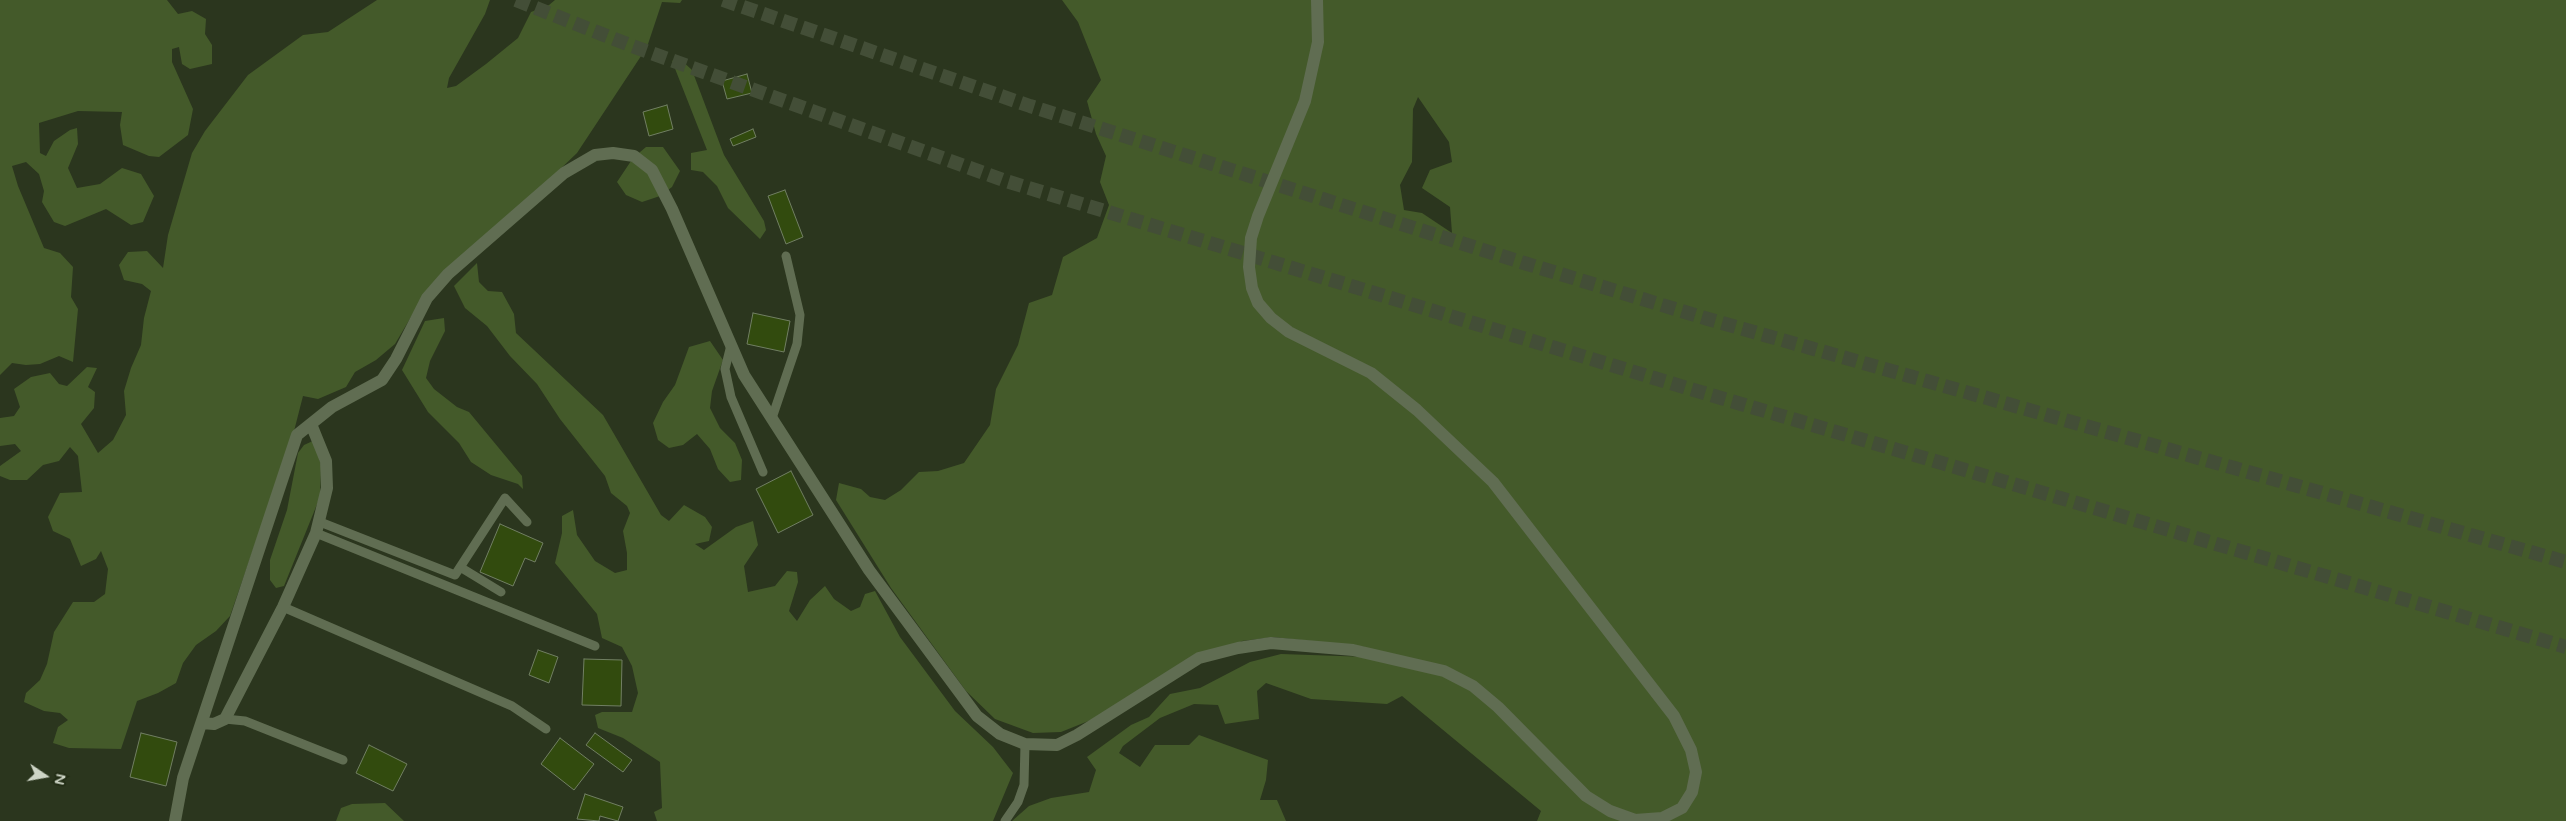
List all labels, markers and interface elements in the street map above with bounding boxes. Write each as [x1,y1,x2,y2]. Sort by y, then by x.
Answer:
north arrow [20,751,70,801]
text: N [51,772,70,786]

